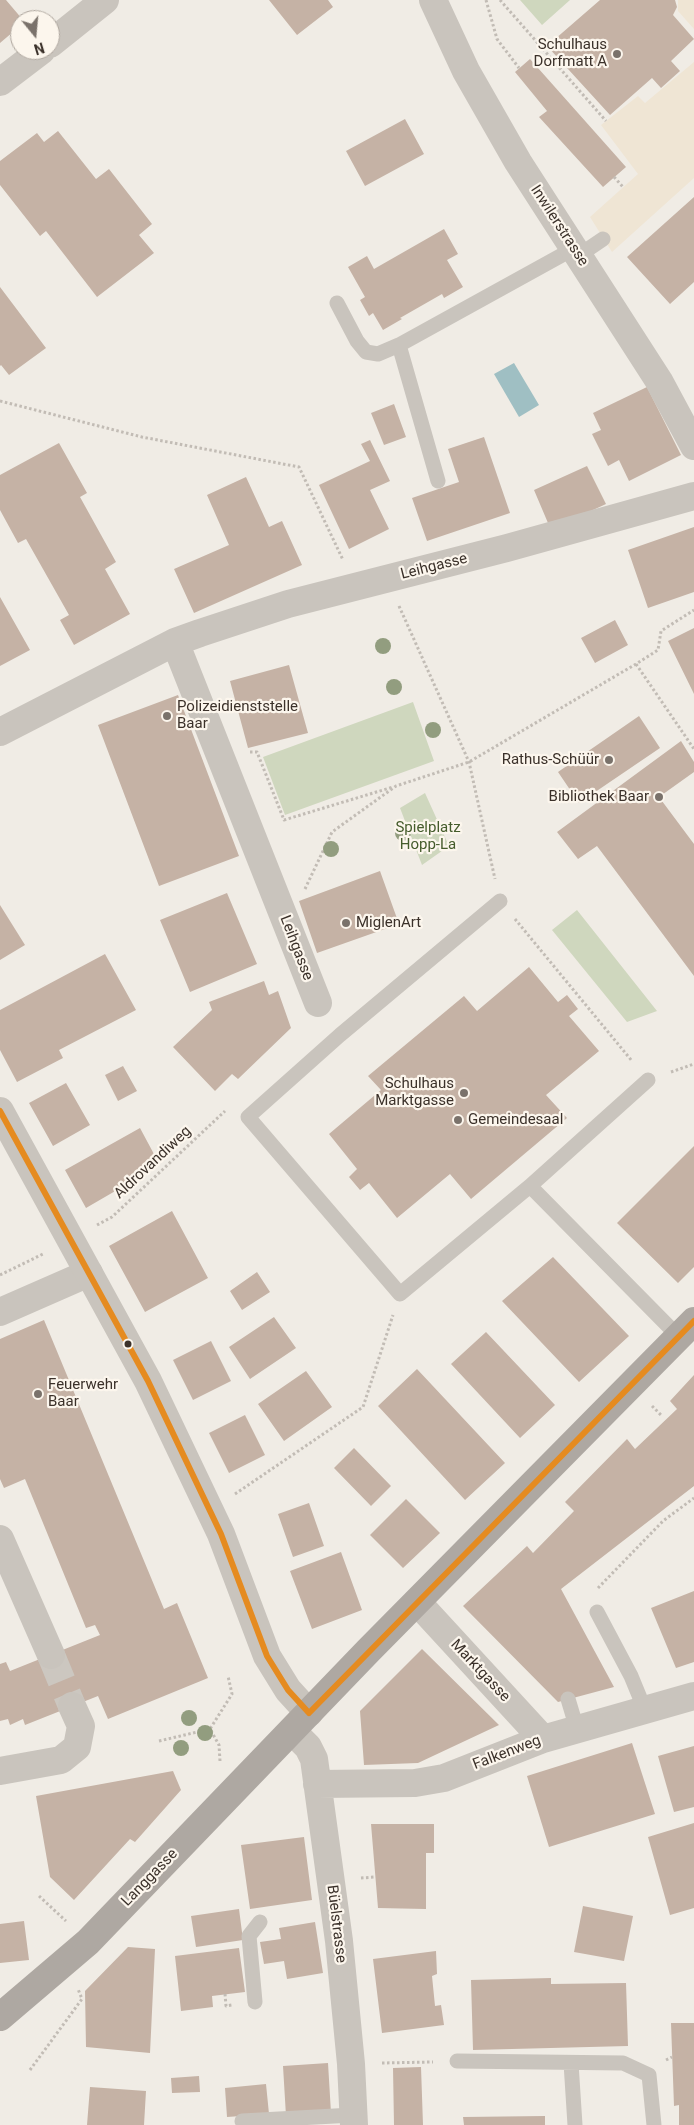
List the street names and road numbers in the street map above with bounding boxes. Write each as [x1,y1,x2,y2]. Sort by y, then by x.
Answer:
street label: Inwilerstrasse [526,182,592,270]
street label: Leihgasse [399,550,469,584]
street label: Leihgasse [275,913,317,983]
street label: Aldrovandiweg [111,1123,195,1203]
street label: Marktgasse [447,1636,513,1706]
street label: Falkenweg [471,1732,543,1774]
street label: Langgasse [118,1846,182,1910]
street label: Büelstrasse [322,1884,350,1964]

